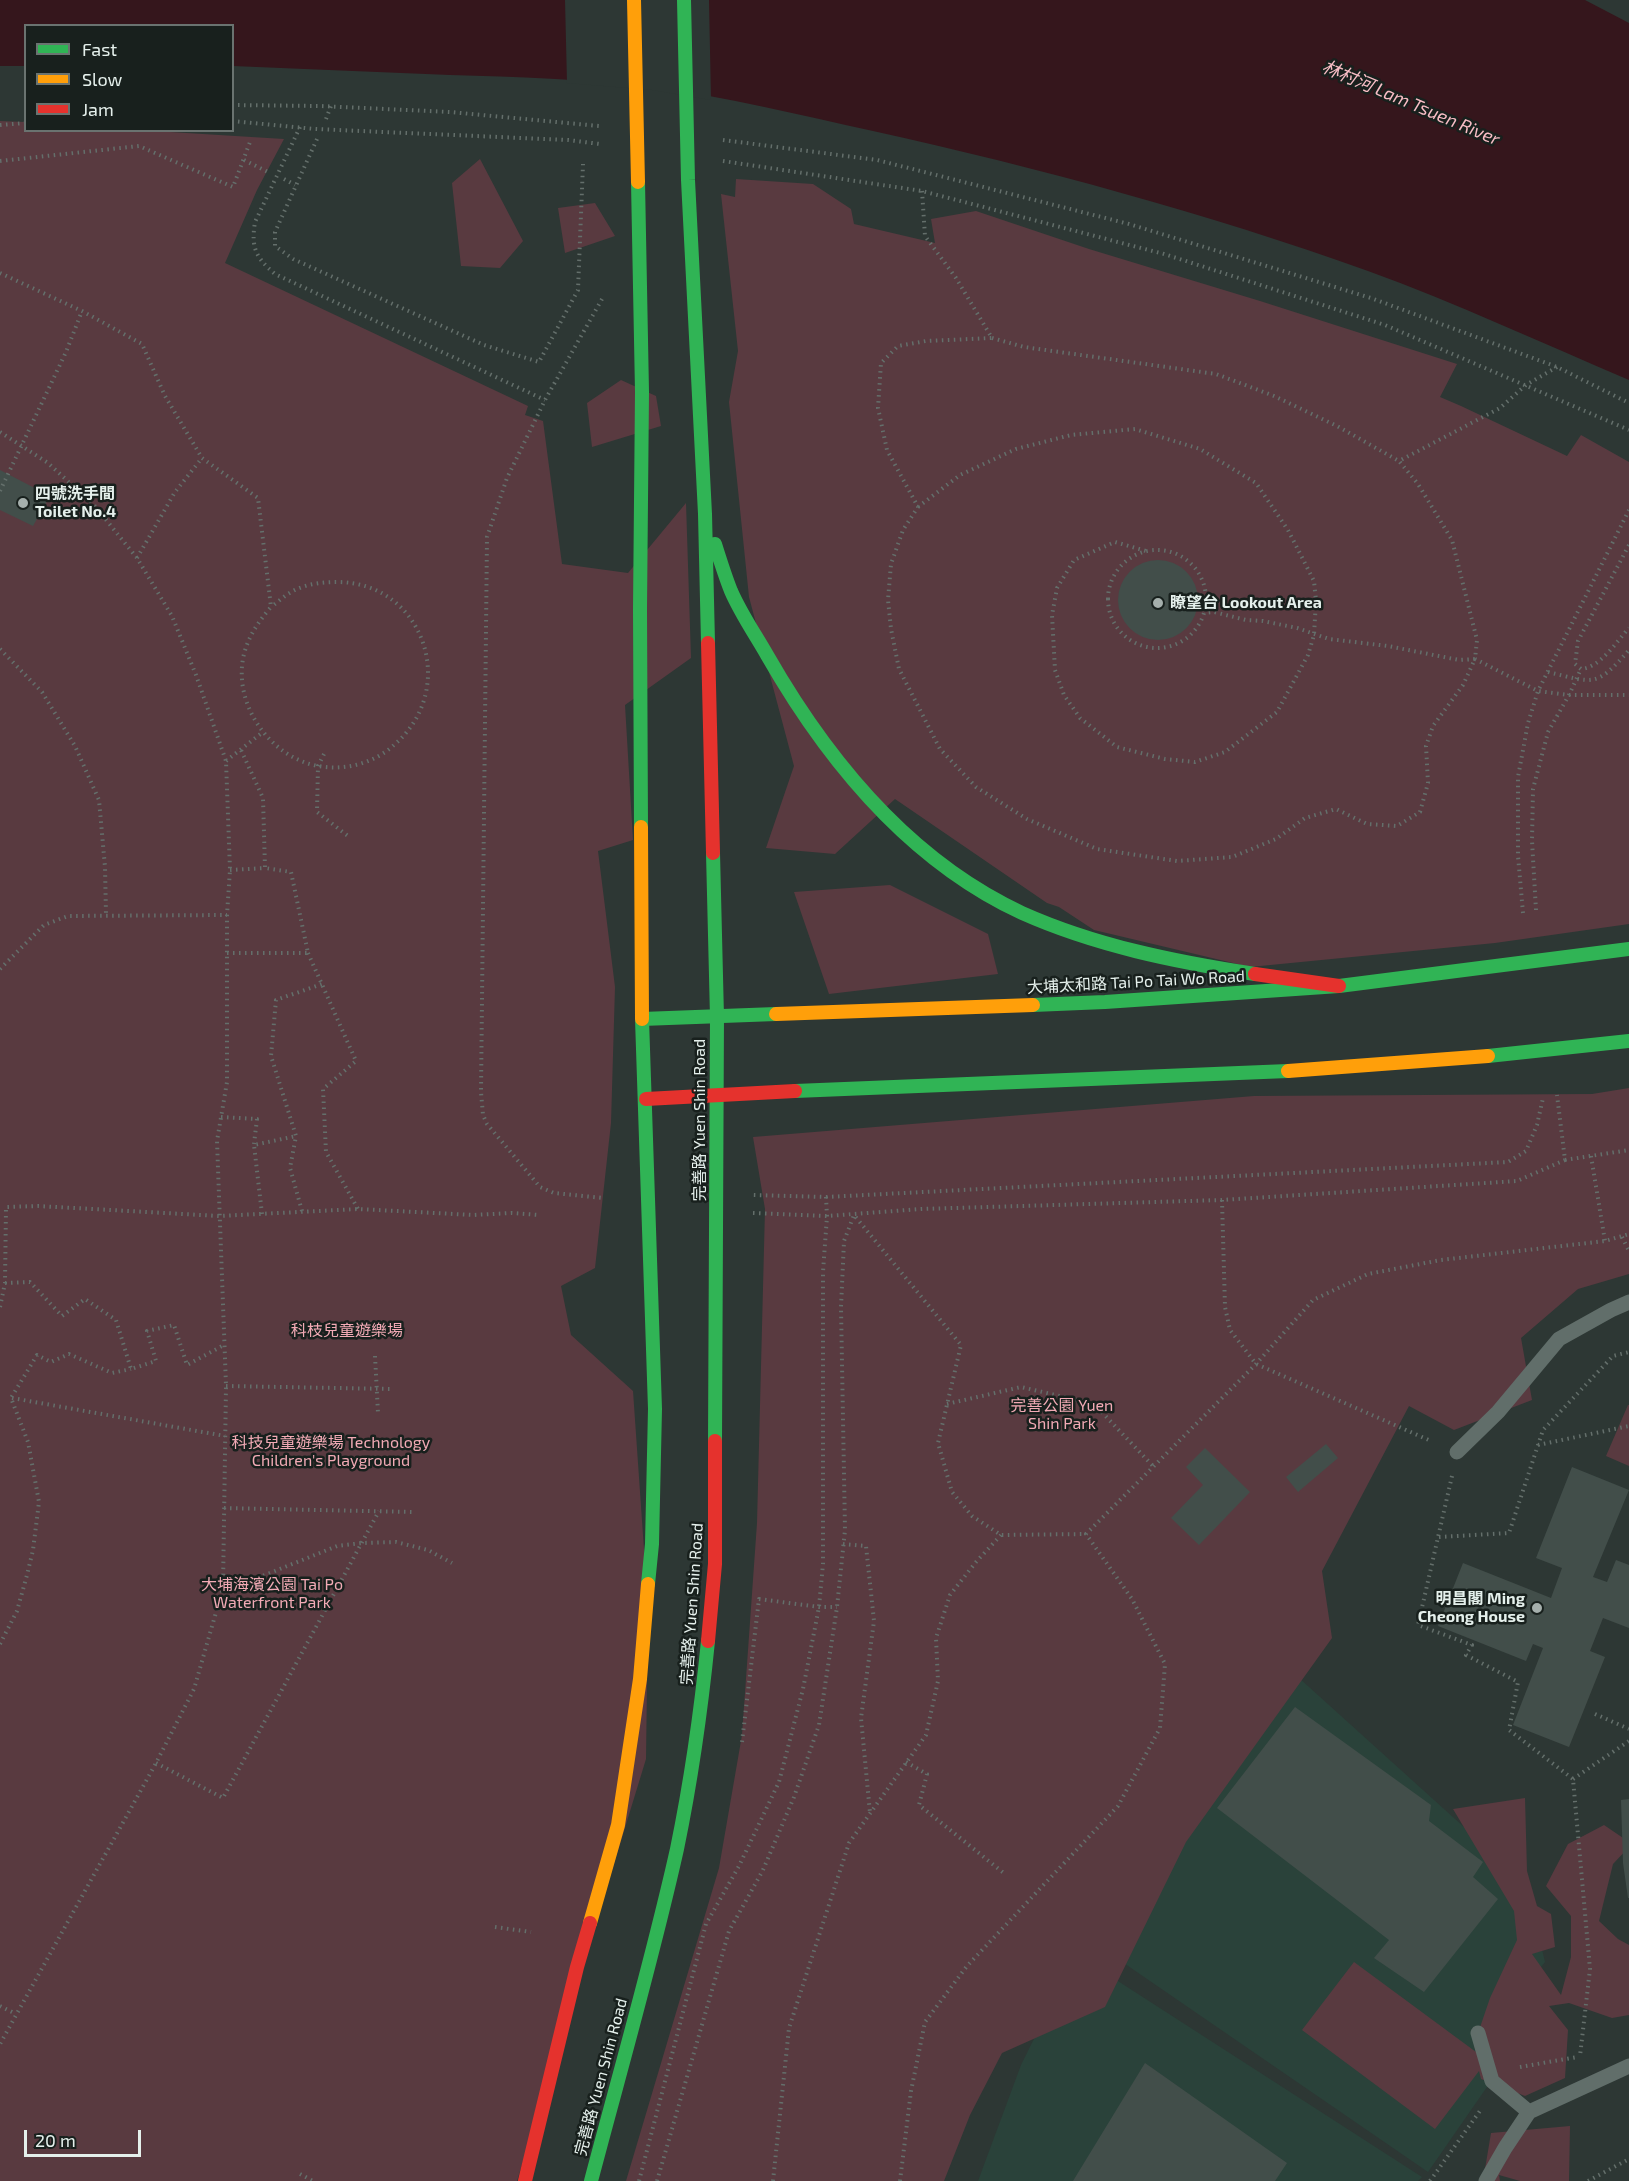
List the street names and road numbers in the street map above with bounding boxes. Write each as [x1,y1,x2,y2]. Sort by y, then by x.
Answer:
street label: 大埔太和路 Tai Po Tai Wo Road [1027,967,1245,997]
street label: 完善路 Yuen Shin Road [690,1039,710,1201]
street label: 完善路 Yuen Shin Road [677,1522,707,1686]
street label: 完善路 Yuen Shin Road [571,1996,631,2158]

